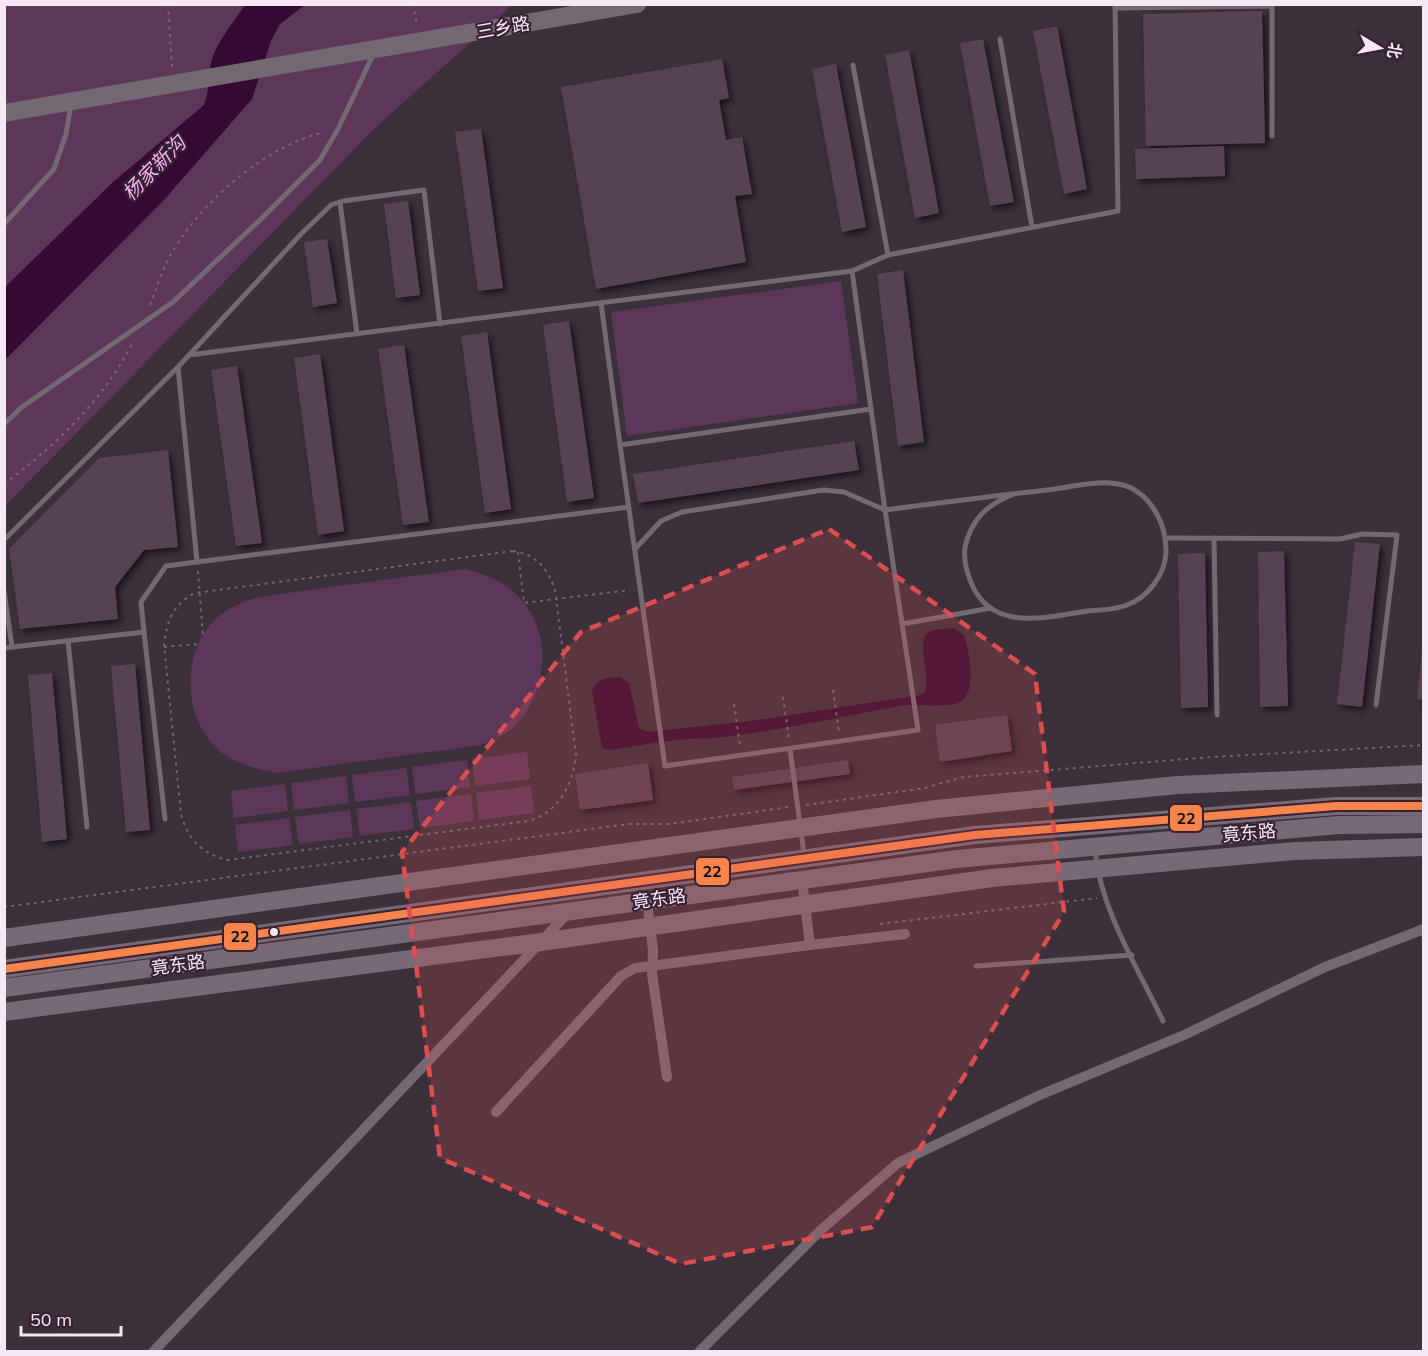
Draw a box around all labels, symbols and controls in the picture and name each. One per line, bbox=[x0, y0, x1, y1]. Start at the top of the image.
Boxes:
street label: 三乡路 bbox=[474, 11, 531, 44]
north arrow bbox=[1350, 18, 1410, 78]
text: 北 bbox=[1384, 41, 1406, 60]
water label: 杨家新沟 bbox=[117, 129, 192, 205]
line badge: 22 bbox=[1169, 804, 1203, 832]
text: 22 bbox=[1176, 808, 1196, 828]
street label: 竟东路 bbox=[1221, 819, 1277, 846]
line badge: 22 bbox=[695, 857, 730, 886]
text: 22 bbox=[702, 861, 722, 881]
street label: 竟东路 bbox=[631, 883, 687, 914]
line badge: 22 bbox=[223, 922, 257, 951]
text: 22 bbox=[230, 926, 250, 946]
unlabelled marker bbox=[268, 926, 280, 938]
street label: 竟东路 bbox=[150, 949, 206, 980]
scale bar bbox=[21, 1299, 122, 1337]
text: 50 m bbox=[30, 1308, 72, 1331]

